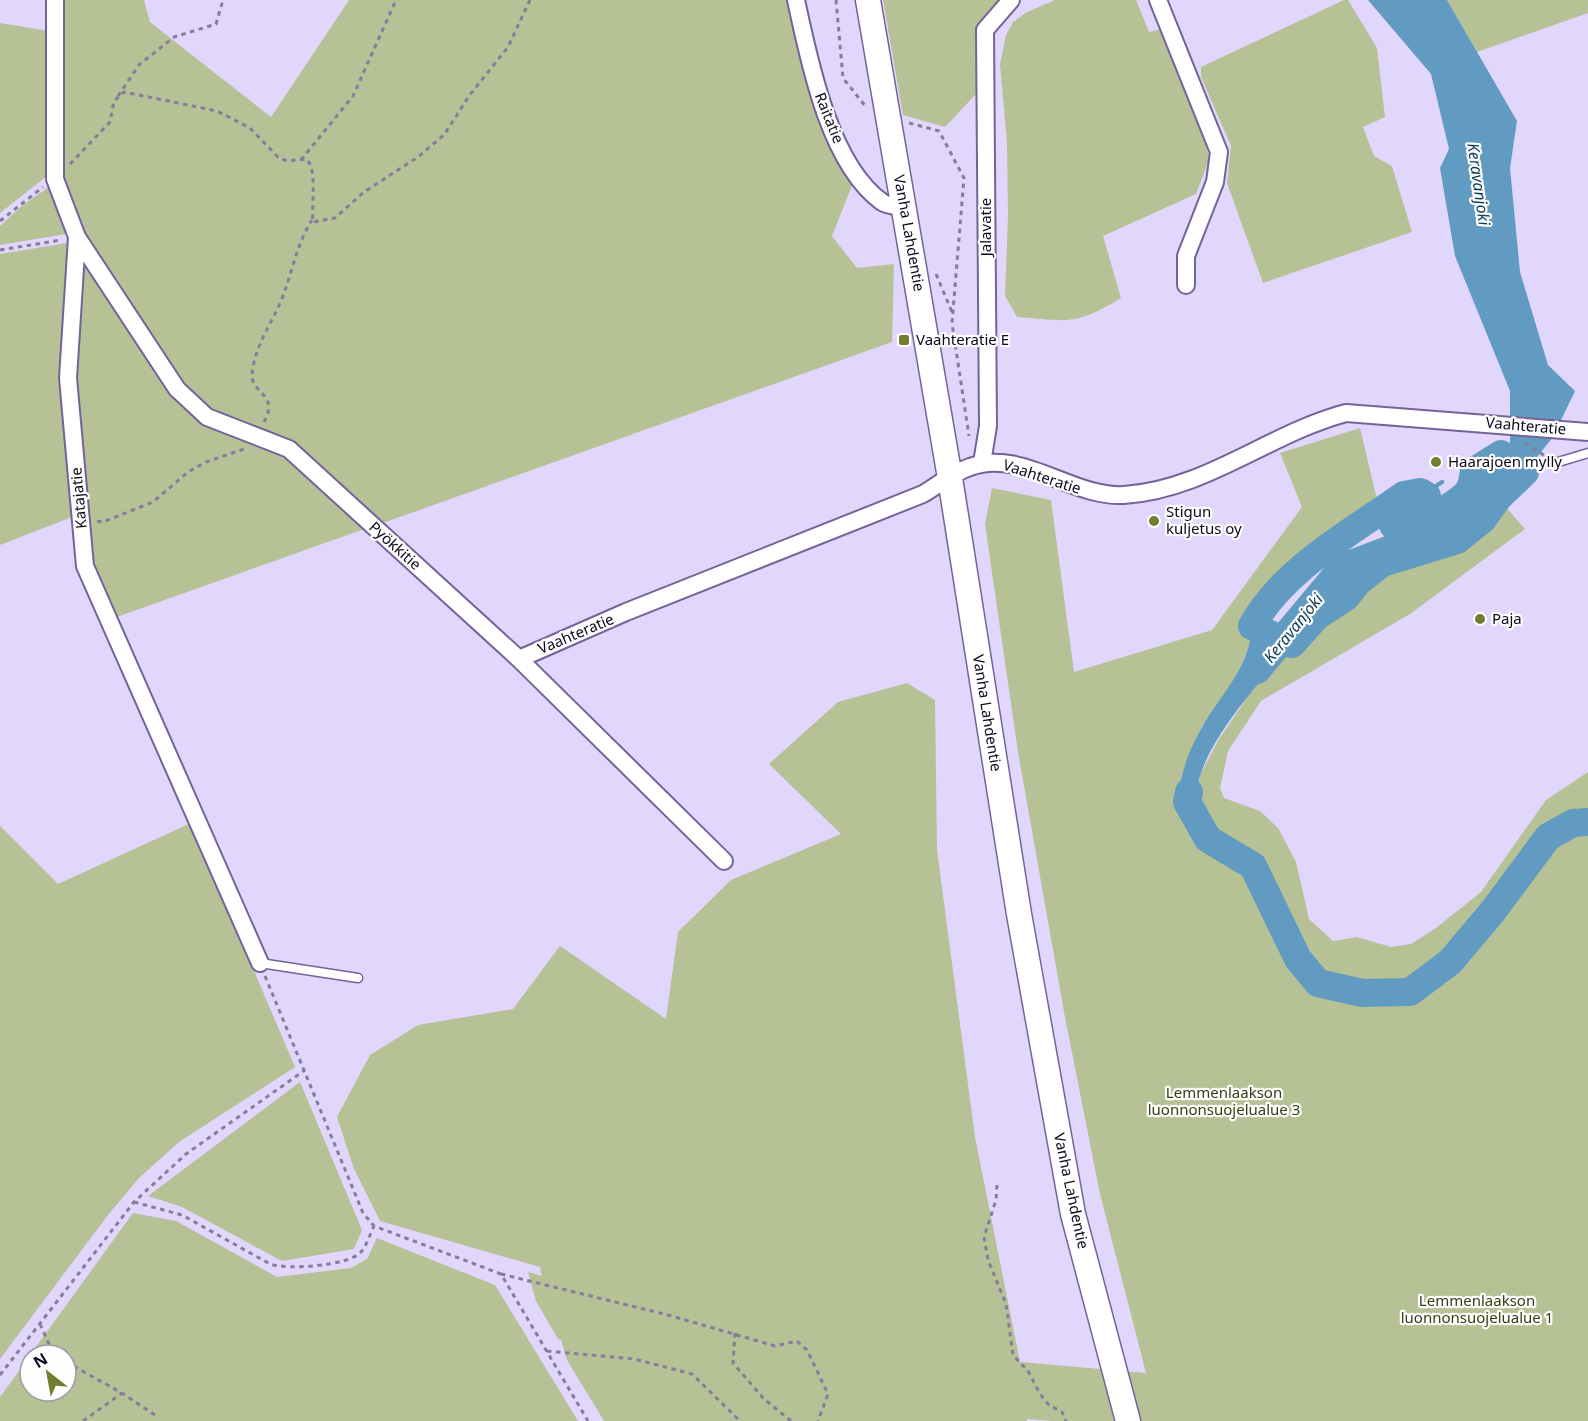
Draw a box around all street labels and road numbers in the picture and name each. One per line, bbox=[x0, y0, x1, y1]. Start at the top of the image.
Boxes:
street label: Raitatie bbox=[811, 89, 849, 146]
street label: Vanha Lahdentie bbox=[890, 173, 930, 293]
street label: Jalavatie bbox=[975, 198, 995, 258]
street label: Vaahteratie bbox=[1485, 412, 1567, 438]
street label: Vaahteratie bbox=[1001, 454, 1084, 498]
street label: Katajatie bbox=[65, 467, 91, 530]
street label: Pyökkitie bbox=[365, 517, 426, 574]
street label: Vaahteratie bbox=[535, 608, 617, 658]
street label: Vanha Lahdentie bbox=[969, 653, 1007, 773]
street label: Vanha Lahdentie bbox=[1050, 1131, 1094, 1251]

